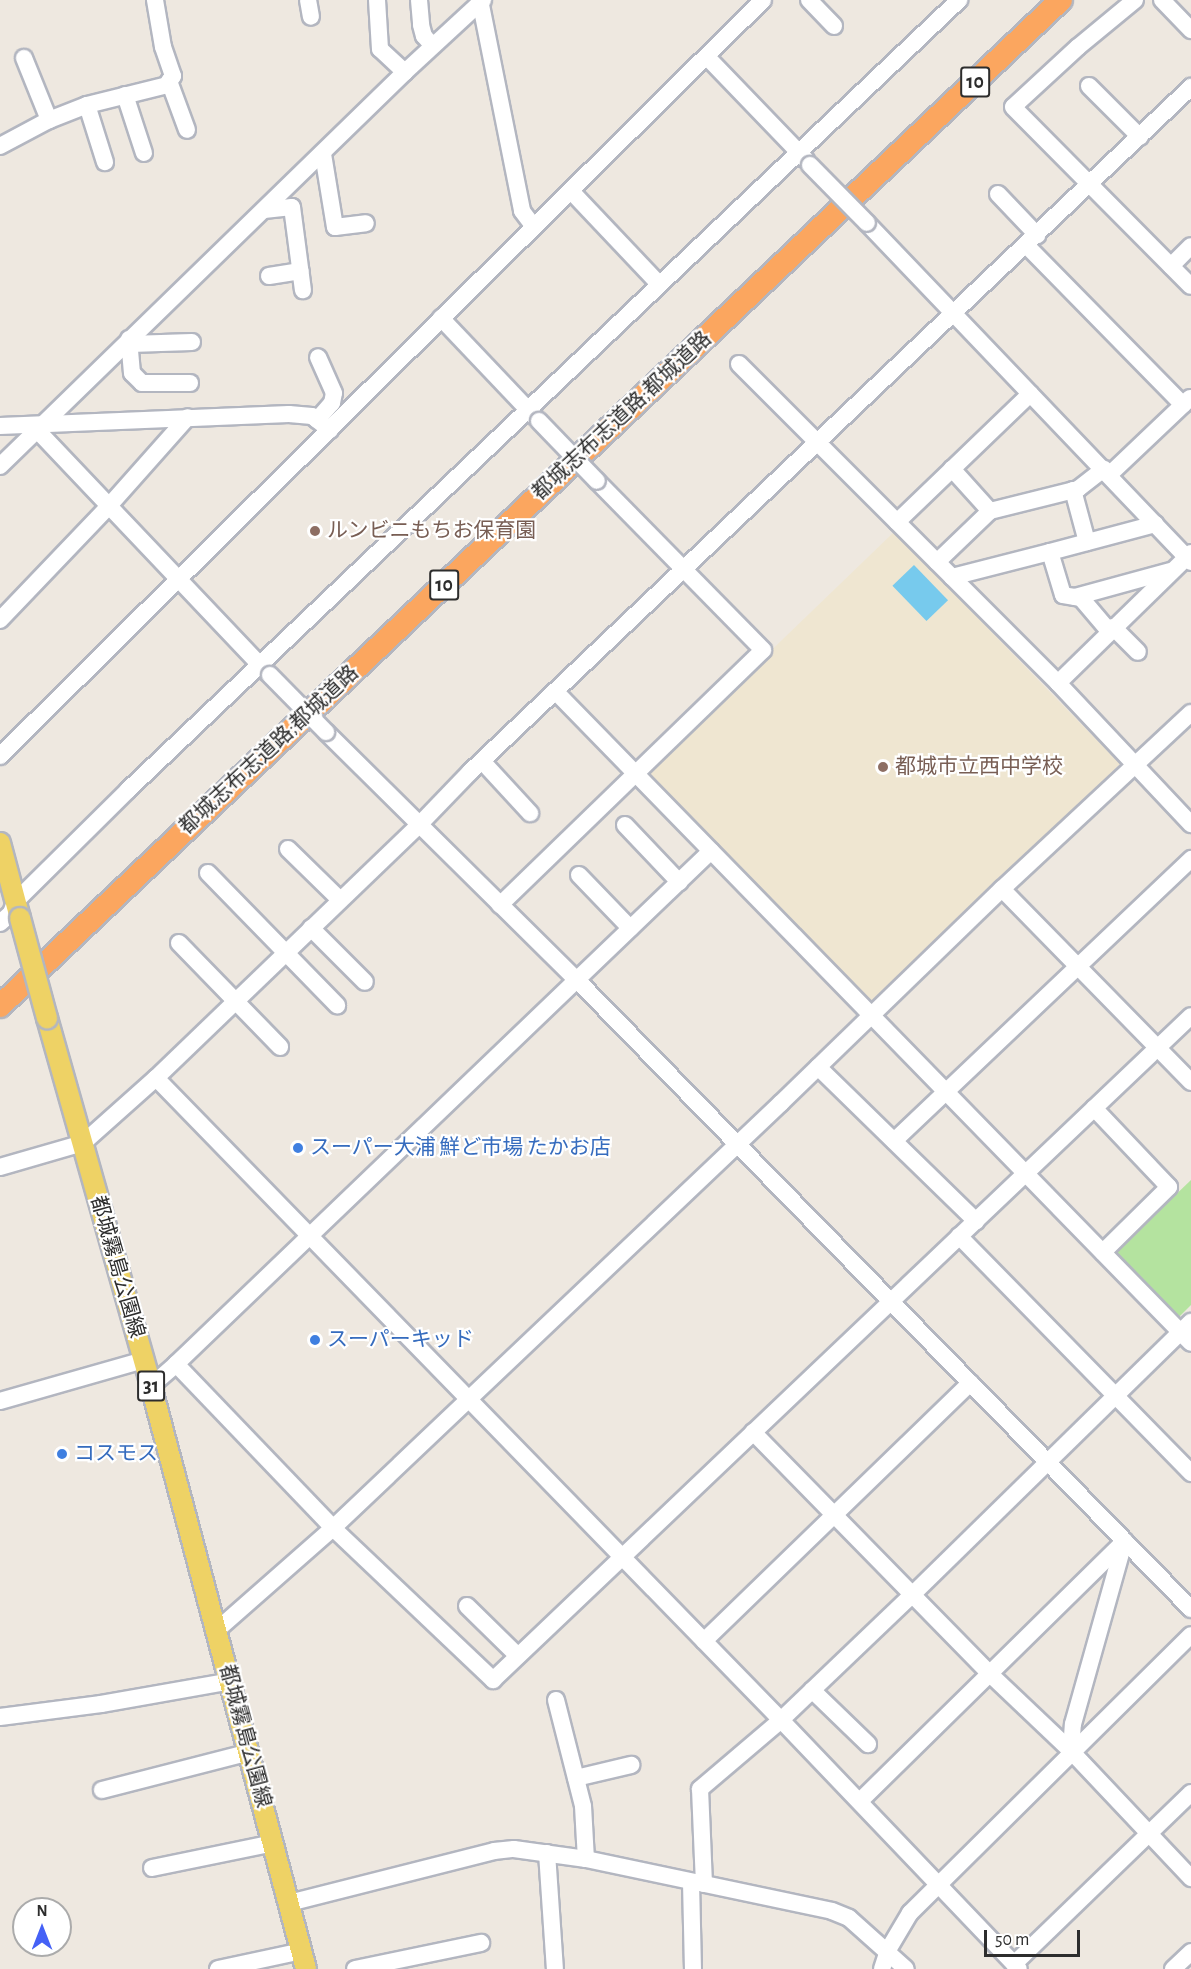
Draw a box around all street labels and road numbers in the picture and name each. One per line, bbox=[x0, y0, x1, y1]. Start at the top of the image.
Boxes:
road number: 10 bbox=[960, 65, 990, 99]
street label: 都城志布志道路;都城道路 bbox=[527, 326, 717, 506]
road number: 10 bbox=[429, 568, 459, 602]
street label: 都城志布志道路;都城道路 bbox=[174, 660, 364, 840]
street label: 都城霧島公園線 bbox=[85, 1193, 149, 1341]
road number: 31 bbox=[136, 1369, 166, 1403]
street label: 都城霧島公園線 bbox=[214, 1662, 276, 1810]

